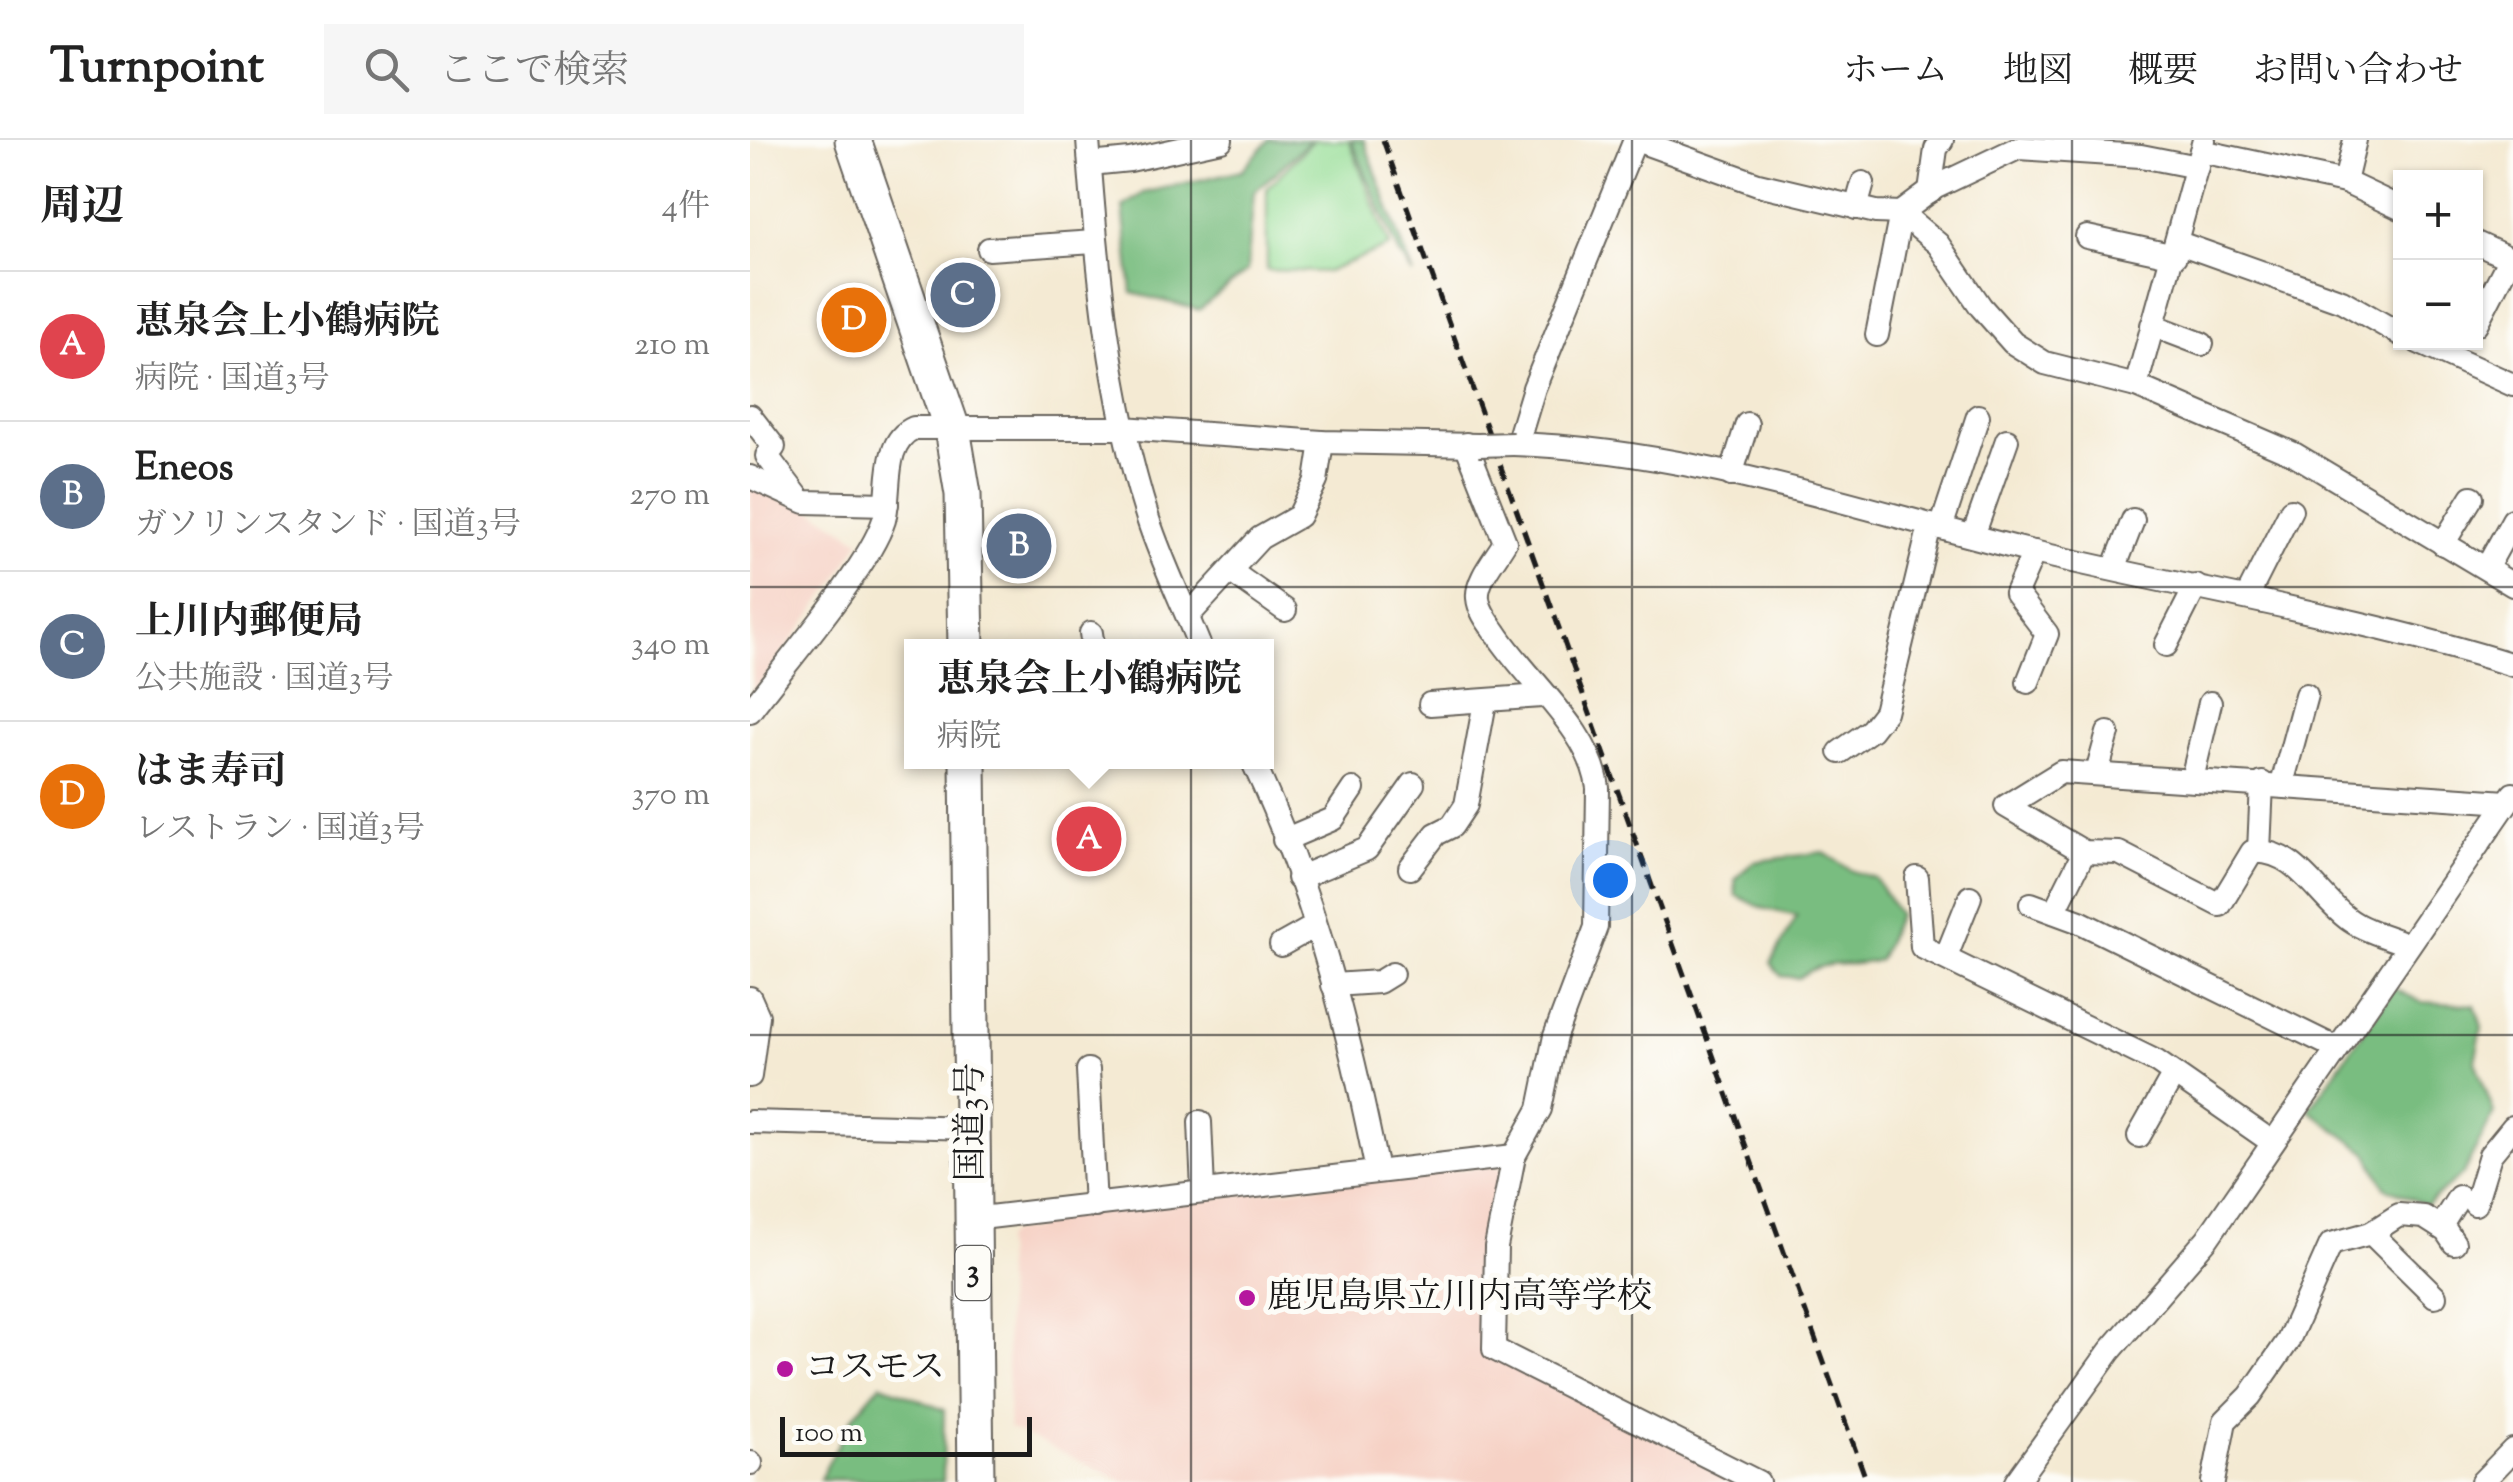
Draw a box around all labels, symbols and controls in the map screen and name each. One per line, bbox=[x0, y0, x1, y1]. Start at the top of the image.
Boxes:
search box bbox=[324, 24, 1024, 114]
text: Turnpoint bbox=[50, 35, 264, 104]
icon: search bbox=[359, 42, 414, 97]
text: ここで検索 bbox=[439, 46, 629, 100]
text: ホーム bbox=[1843, 47, 1948, 98]
text: 地図 bbox=[2003, 47, 2073, 98]
text: 概要 bbox=[2128, 47, 2198, 98]
text: お問い合わせ bbox=[2253, 47, 2463, 98]
map controls bbox=[2393, 170, 2483, 350]
button: + bbox=[2393, 170, 2483, 260]
text: 周辺 bbox=[40, 179, 124, 239]
text: 4件 bbox=[662, 185, 710, 231]
pin: C bbox=[930, 258, 996, 332]
button: − bbox=[2393, 260, 2483, 350]
pin: D bbox=[822, 282, 886, 358]
text: 恵泉会上小鶴病院 bbox=[135, 297, 439, 351]
text: A bbox=[60, 323, 85, 369]
text: 210 m bbox=[634, 323, 710, 369]
text: 病院 · 国道3号 bbox=[135, 357, 330, 403]
text: Eneos bbox=[135, 443, 233, 497]
text: B bbox=[62, 473, 83, 519]
text: 270 m bbox=[629, 473, 710, 519]
text: ガソリンスタンド · 国道3号 bbox=[135, 503, 521, 549]
pin: B bbox=[986, 508, 1052, 584]
text: 上川内郵便局 bbox=[135, 597, 363, 651]
text: C bbox=[60, 623, 85, 669]
text: 340 m bbox=[631, 623, 710, 669]
popup bbox=[904, 639, 1274, 769]
text: 恵泉会上小鶴病院 bbox=[937, 655, 1241, 709]
text: 公共施設 · 国道3号 bbox=[135, 657, 394, 703]
text: 病院 bbox=[937, 715, 1001, 761]
text: はま寿司 bbox=[135, 747, 287, 801]
text: D bbox=[60, 773, 85, 819]
text: 370 m bbox=[631, 773, 710, 819]
pin: A bbox=[1056, 802, 1122, 876]
text: レストラン · 国道3号 bbox=[135, 807, 425, 853]
your location bbox=[1585, 855, 1636, 906]
street label: 国道3号 bbox=[947, 1062, 998, 1182]
road number: 3 bbox=[956, 1246, 990, 1300]
place label: 鹿児島県立川内高等学校 bbox=[1267, 1273, 1652, 1324]
marker: 鹿児島県立川内高等学校 bbox=[1236, 1287, 1258, 1309]
place label: コスモス bbox=[805, 1344, 945, 1395]
marker: コスモス bbox=[774, 1358, 796, 1380]
scale bar bbox=[780, 1412, 1032, 1456]
text: 100 m bbox=[795, 1414, 863, 1454]

